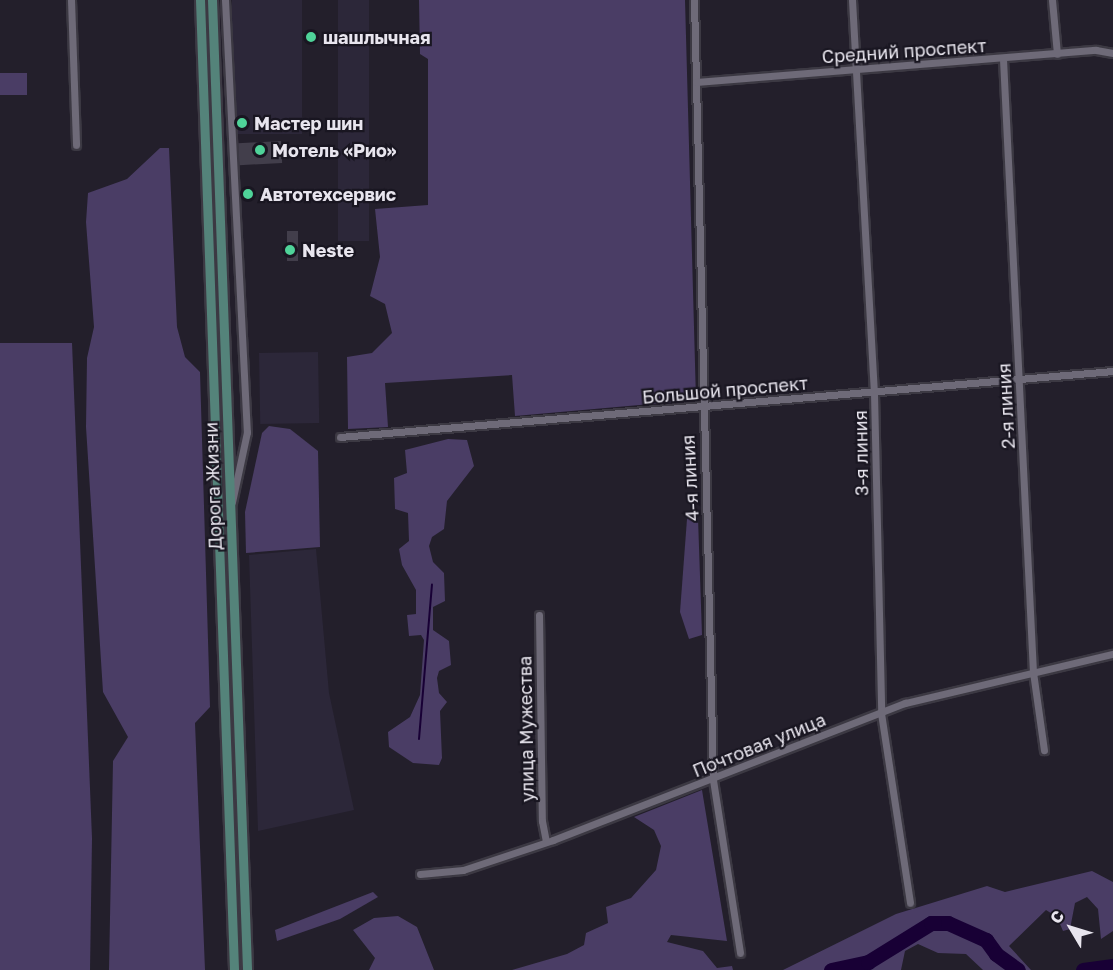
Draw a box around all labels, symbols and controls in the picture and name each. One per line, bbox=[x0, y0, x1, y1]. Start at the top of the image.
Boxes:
place label: шашлычная bbox=[323, 26, 430, 48]
marker: шашлычная bbox=[304, 30, 318, 44]
street label: Средний проспект bbox=[821, 34, 987, 68]
place label: Мастер шин bbox=[254, 112, 363, 134]
marker: Мастер шин bbox=[235, 116, 249, 130]
place label: Мотель «Рио» bbox=[272, 139, 396, 161]
marker: Мотель «Рио» bbox=[253, 143, 267, 157]
place label: Автотехсервис bbox=[260, 183, 396, 205]
marker: Автотехсервис bbox=[241, 187, 255, 201]
place label: Neste bbox=[302, 239, 354, 261]
marker: Neste bbox=[283, 243, 297, 257]
street label: 2-я линия bbox=[993, 363, 1019, 449]
street label: Большой проспект bbox=[641, 372, 809, 408]
street label: 3-я линия bbox=[849, 410, 873, 496]
street label: Дорога Жизни bbox=[200, 422, 226, 550]
street label: 4-я линия bbox=[677, 434, 703, 522]
street label: улица Мужества bbox=[514, 656, 538, 802]
street label: Почтовая улица bbox=[689, 708, 829, 782]
north arrow bbox=[1041, 898, 1101, 958]
text: С bbox=[1045, 906, 1068, 928]

